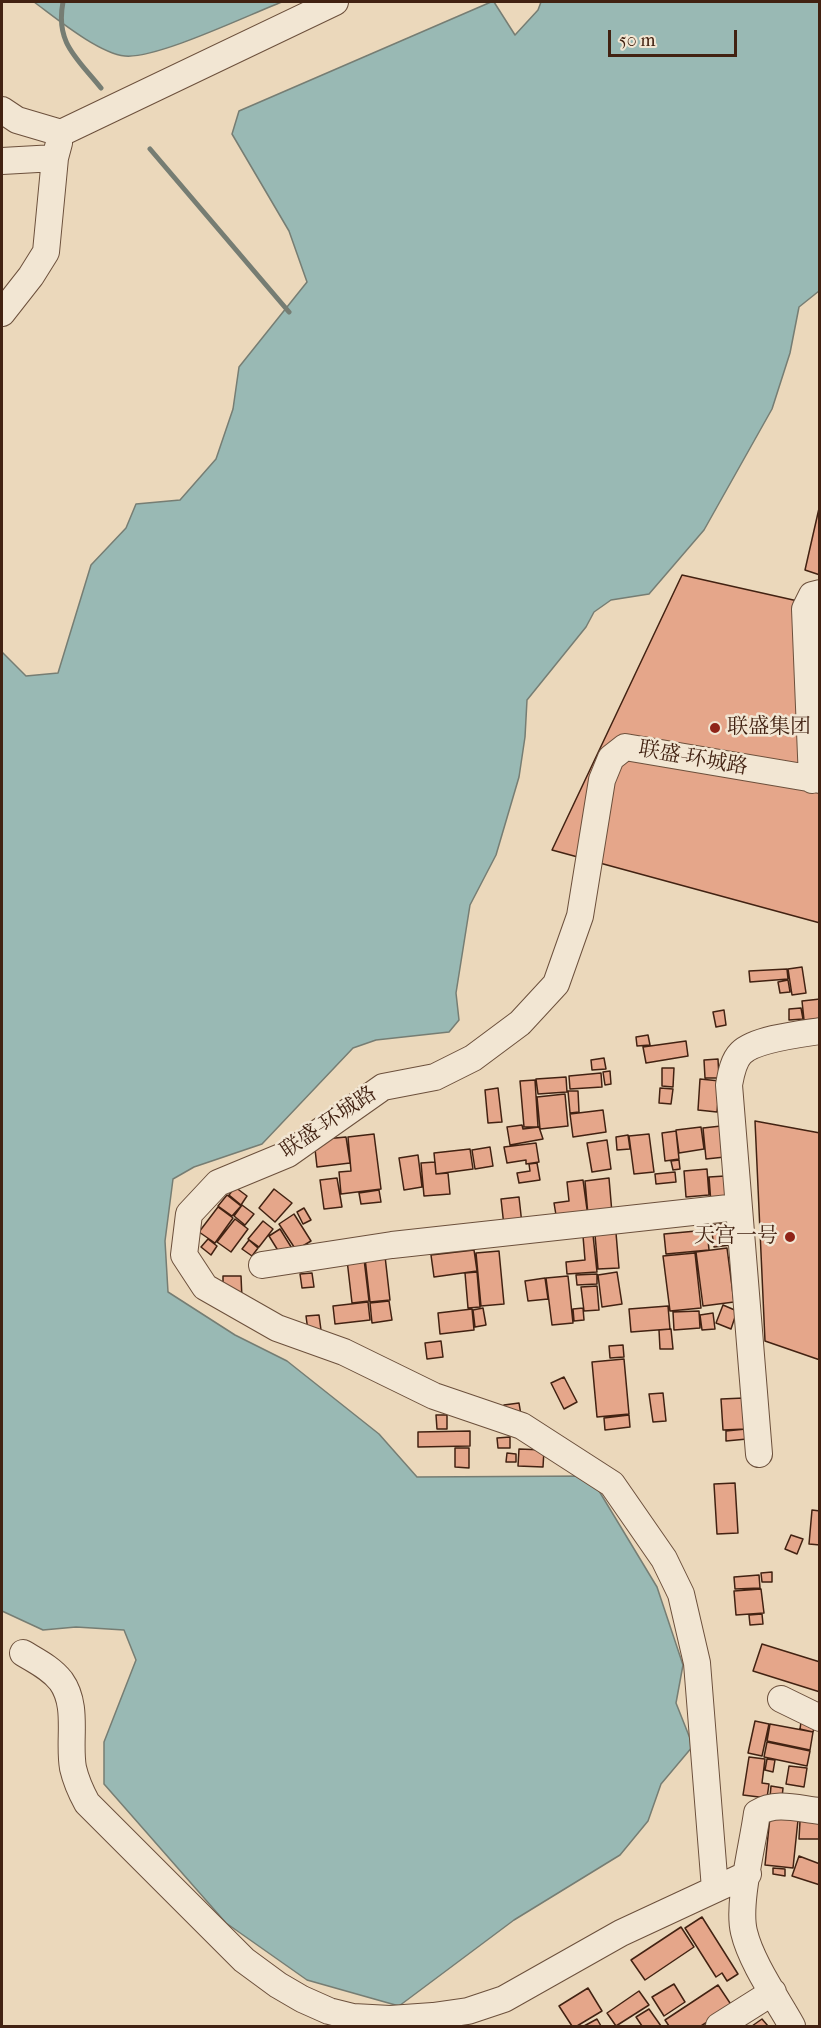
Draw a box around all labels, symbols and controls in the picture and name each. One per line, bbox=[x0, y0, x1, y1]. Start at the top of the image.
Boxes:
scale bar bbox=[611, 18, 740, 56]
text: 50 m bbox=[619, 30, 655, 51]
place label: 联盛集团 bbox=[727, 715, 811, 741]
marker: 联盛集团 bbox=[708, 721, 722, 735]
street label: 联盛-环城路 bbox=[636, 737, 750, 781]
street label: 联盛-环城路 bbox=[276, 1082, 382, 1164]
place label: 天宫一号 bbox=[694, 1224, 778, 1250]
marker: 天宫一号 bbox=[783, 1230, 797, 1244]

